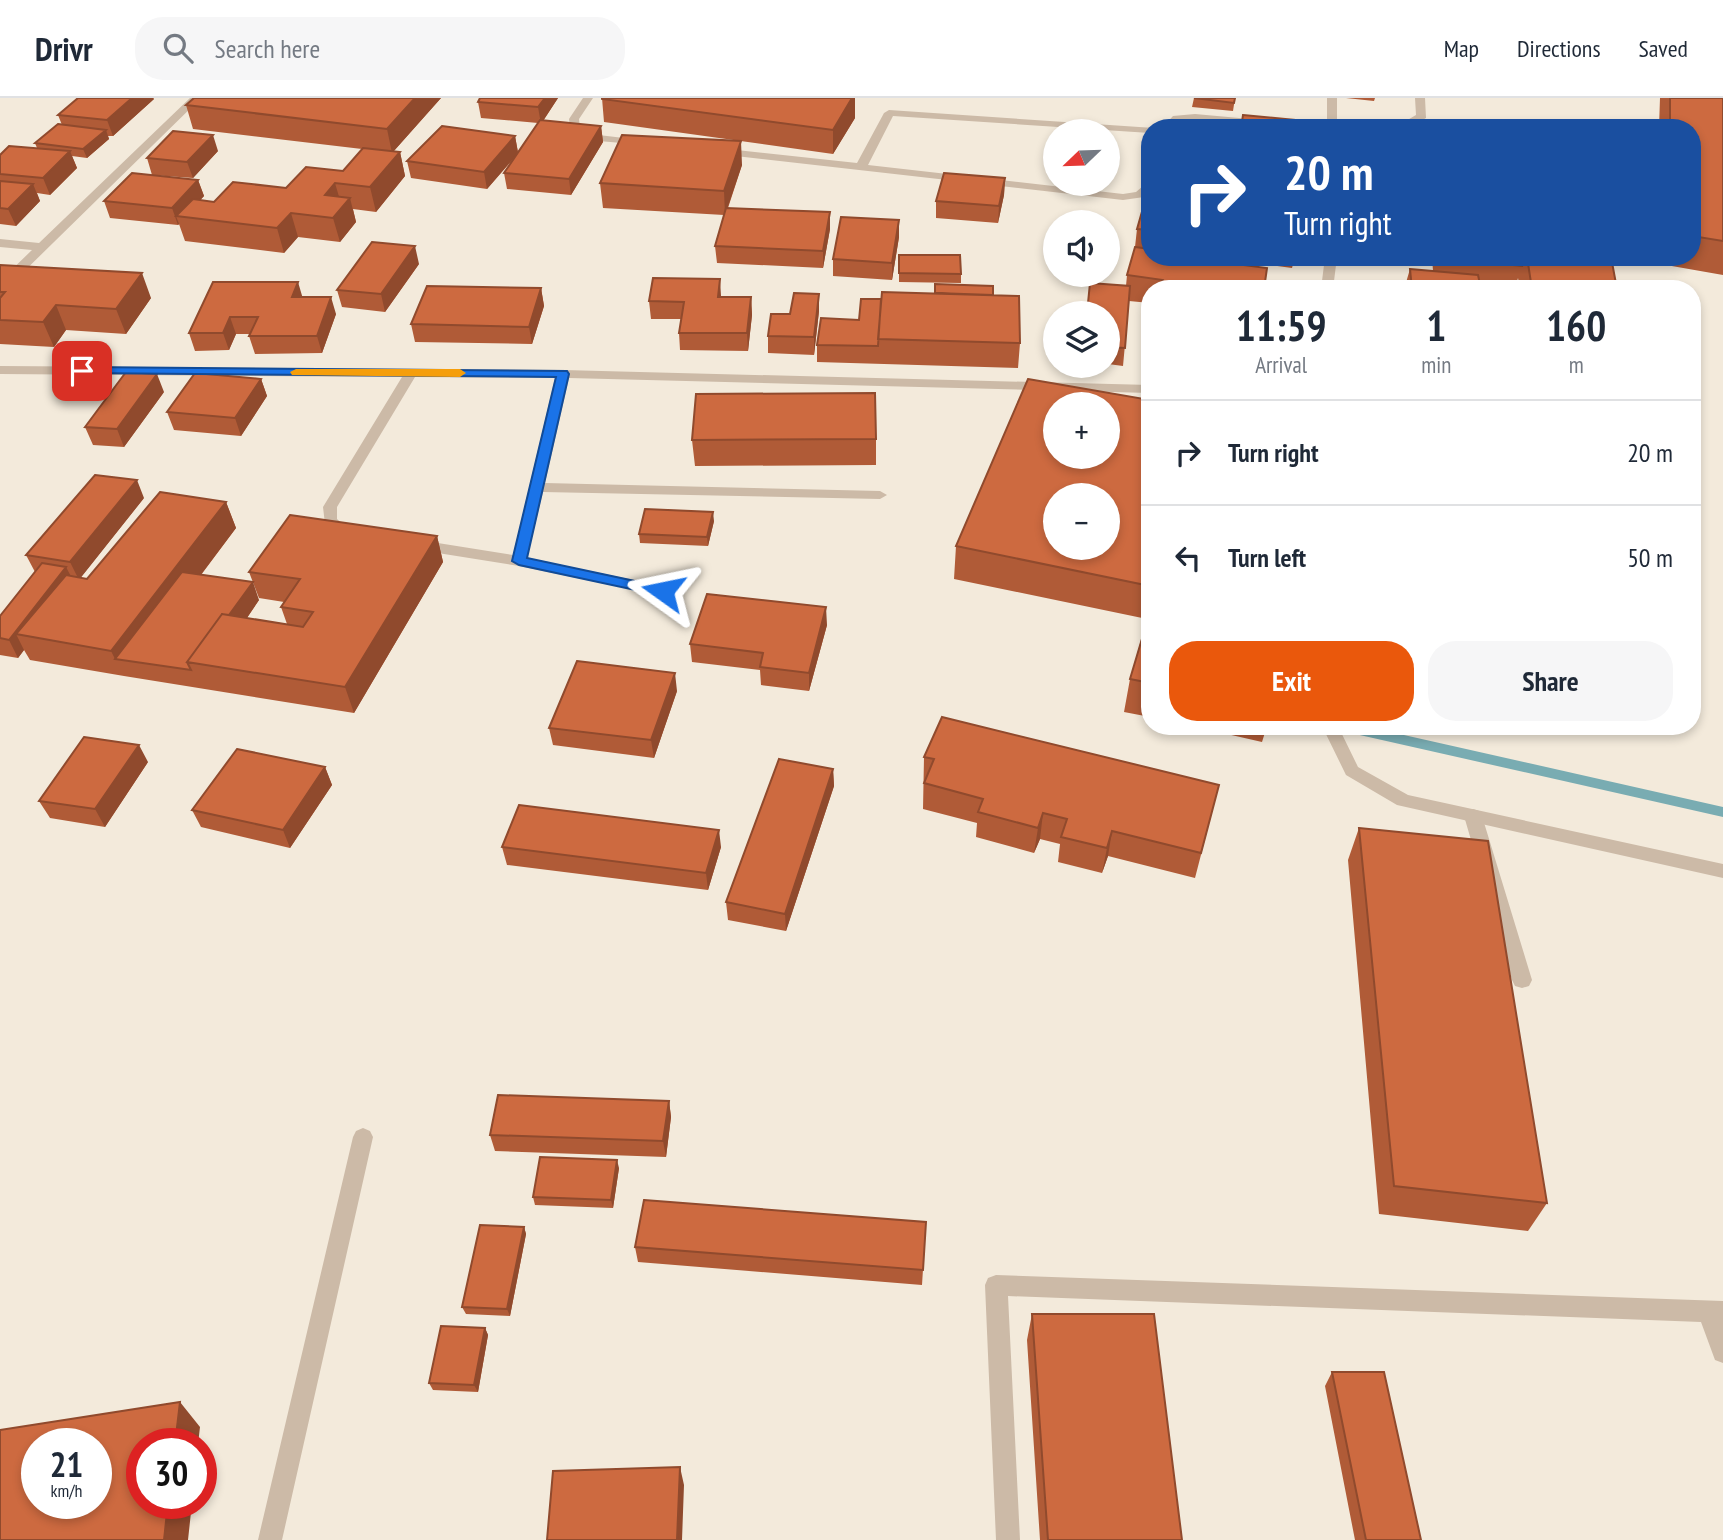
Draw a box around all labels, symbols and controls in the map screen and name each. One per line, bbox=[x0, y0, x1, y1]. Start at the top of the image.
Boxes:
search box bbox=[135, 17, 625, 80]
text: Drivr bbox=[35, 27, 93, 70]
icon: search bbox=[159, 29, 197, 67]
text: Search here bbox=[215, 32, 320, 65]
text: Map bbox=[1444, 33, 1479, 64]
text: Directions bbox=[1517, 33, 1601, 64]
text: Saved bbox=[1639, 33, 1688, 64]
north arrow bbox=[1043, 119, 1120, 196]
map controls bbox=[1043, 119, 1120, 560]
text: 20 m bbox=[1284, 140, 1373, 204]
icon: right bbox=[1169, 147, 1260, 238]
text: Turn right bbox=[1284, 202, 1392, 244]
button: sound bbox=[1043, 210, 1120, 287]
text: 11:59 bbox=[1236, 298, 1327, 353]
text: 1 bbox=[1426, 298, 1446, 353]
text: 160 bbox=[1546, 298, 1606, 353]
button: layers bbox=[1043, 301, 1120, 378]
pin bbox=[52, 341, 112, 401]
text: Arrival bbox=[1255, 350, 1307, 379]
text: min bbox=[1421, 350, 1451, 379]
text: m bbox=[1569, 350, 1584, 379]
icon: arrive bbox=[63, 352, 101, 390]
button: + bbox=[1043, 392, 1120, 469]
icon: right bbox=[1169, 434, 1207, 472]
text: Turn right bbox=[1228, 436, 1319, 469]
text: 20 m bbox=[1627, 436, 1673, 469]
button: − bbox=[1043, 483, 1120, 560]
icon: left bbox=[1169, 539, 1207, 577]
text: Turn left bbox=[1228, 541, 1306, 574]
text: 50 m bbox=[1627, 541, 1673, 574]
position arrow bbox=[626, 554, 700, 628]
button: Exit bbox=[1169, 641, 1414, 721]
button: Share bbox=[1428, 641, 1673, 721]
speed limit sign: 30 bbox=[126, 1428, 217, 1519]
text: 21 bbox=[50, 1441, 83, 1487]
text: km/h bbox=[51, 1479, 82, 1502]

